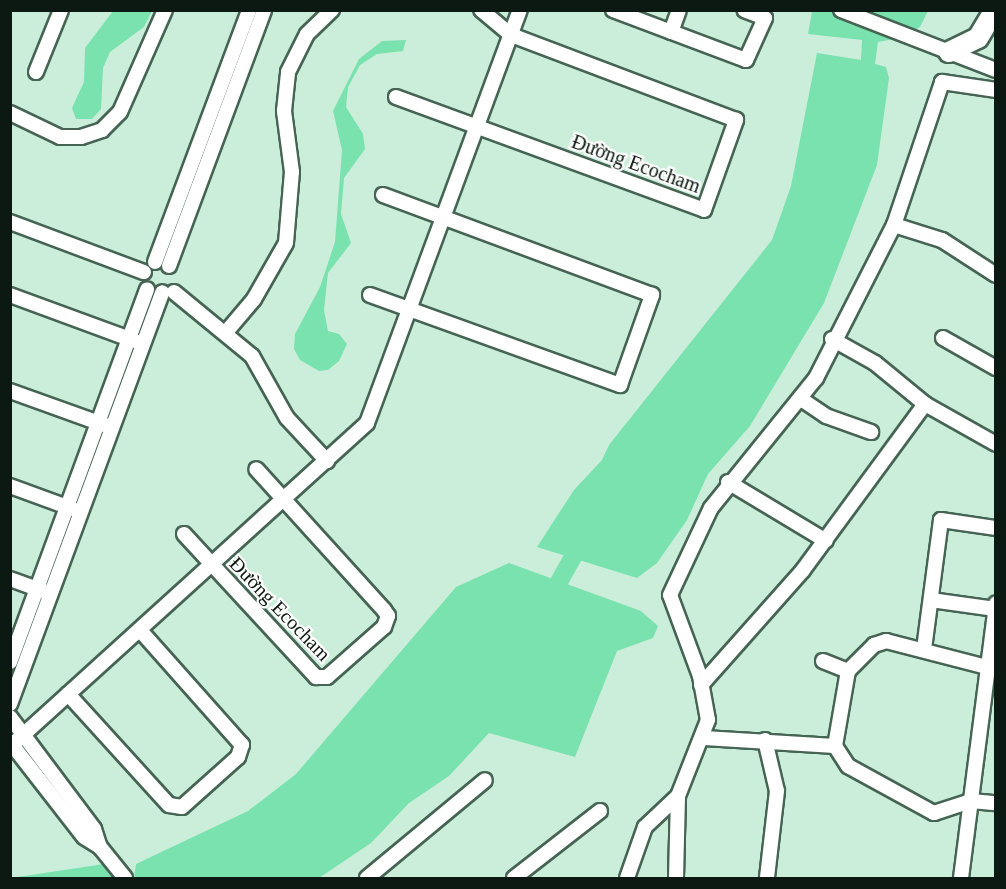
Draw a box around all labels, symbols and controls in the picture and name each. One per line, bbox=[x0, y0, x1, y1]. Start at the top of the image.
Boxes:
street label: Đường Ecocham bbox=[568, 130, 704, 198]
street label: Đường Ecocham bbox=[224, 552, 336, 666]

